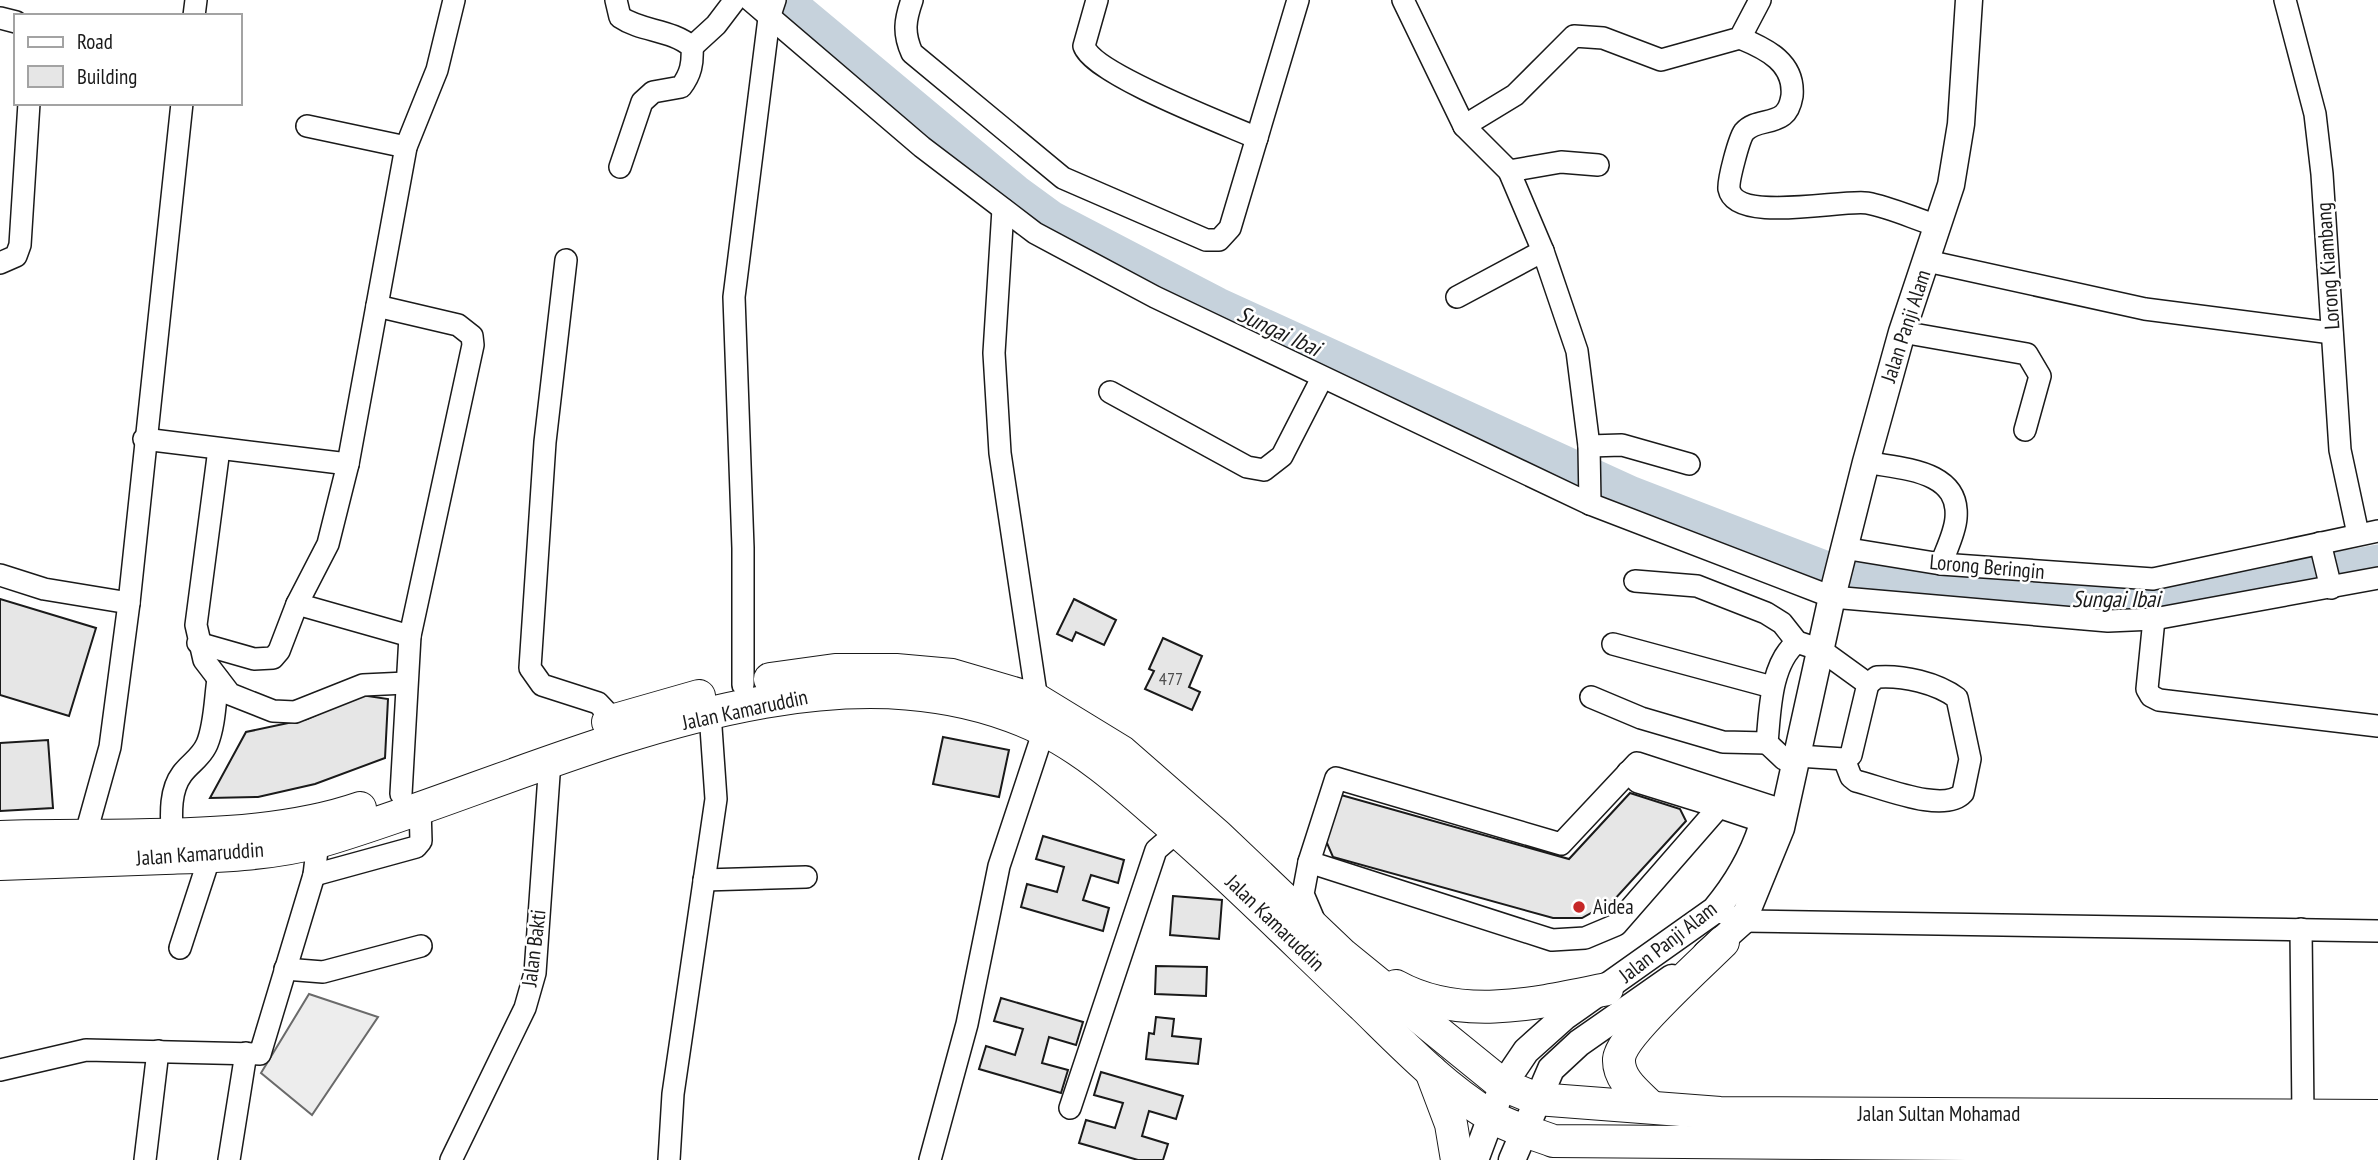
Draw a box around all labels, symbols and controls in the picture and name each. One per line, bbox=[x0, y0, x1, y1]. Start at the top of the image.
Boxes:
legend bbox=[14, 14, 242, 105]
text: Road bbox=[77, 28, 113, 55]
text: Building bbox=[77, 63, 137, 90]
street label: Lorong Kiambang bbox=[2310, 202, 2345, 330]
street label: Jalan Panji Alam bbox=[1874, 266, 1936, 387]
water label: Sungai Ibai bbox=[1233, 299, 1328, 364]
street label: Lorong Beringin bbox=[1928, 548, 2046, 585]
water label: Sungai Ibai bbox=[2072, 584, 2163, 613]
house number: 477 bbox=[1159, 667, 1183, 690]
street label: Jalan Kamaruddin bbox=[679, 683, 810, 736]
street label: Jalan Kamaruddin bbox=[134, 836, 265, 871]
street label: Jalan Kamaruddin bbox=[1219, 868, 1331, 977]
place label: Aidea bbox=[1593, 893, 1634, 920]
street label: Jalan Panji Alam bbox=[1613, 895, 1722, 989]
marker: Aidea bbox=[1571, 899, 1587, 915]
street label: Jalan Bakti bbox=[515, 908, 552, 989]
street label: Jalan Sultan Mohamad bbox=[1857, 1100, 2020, 1127]

